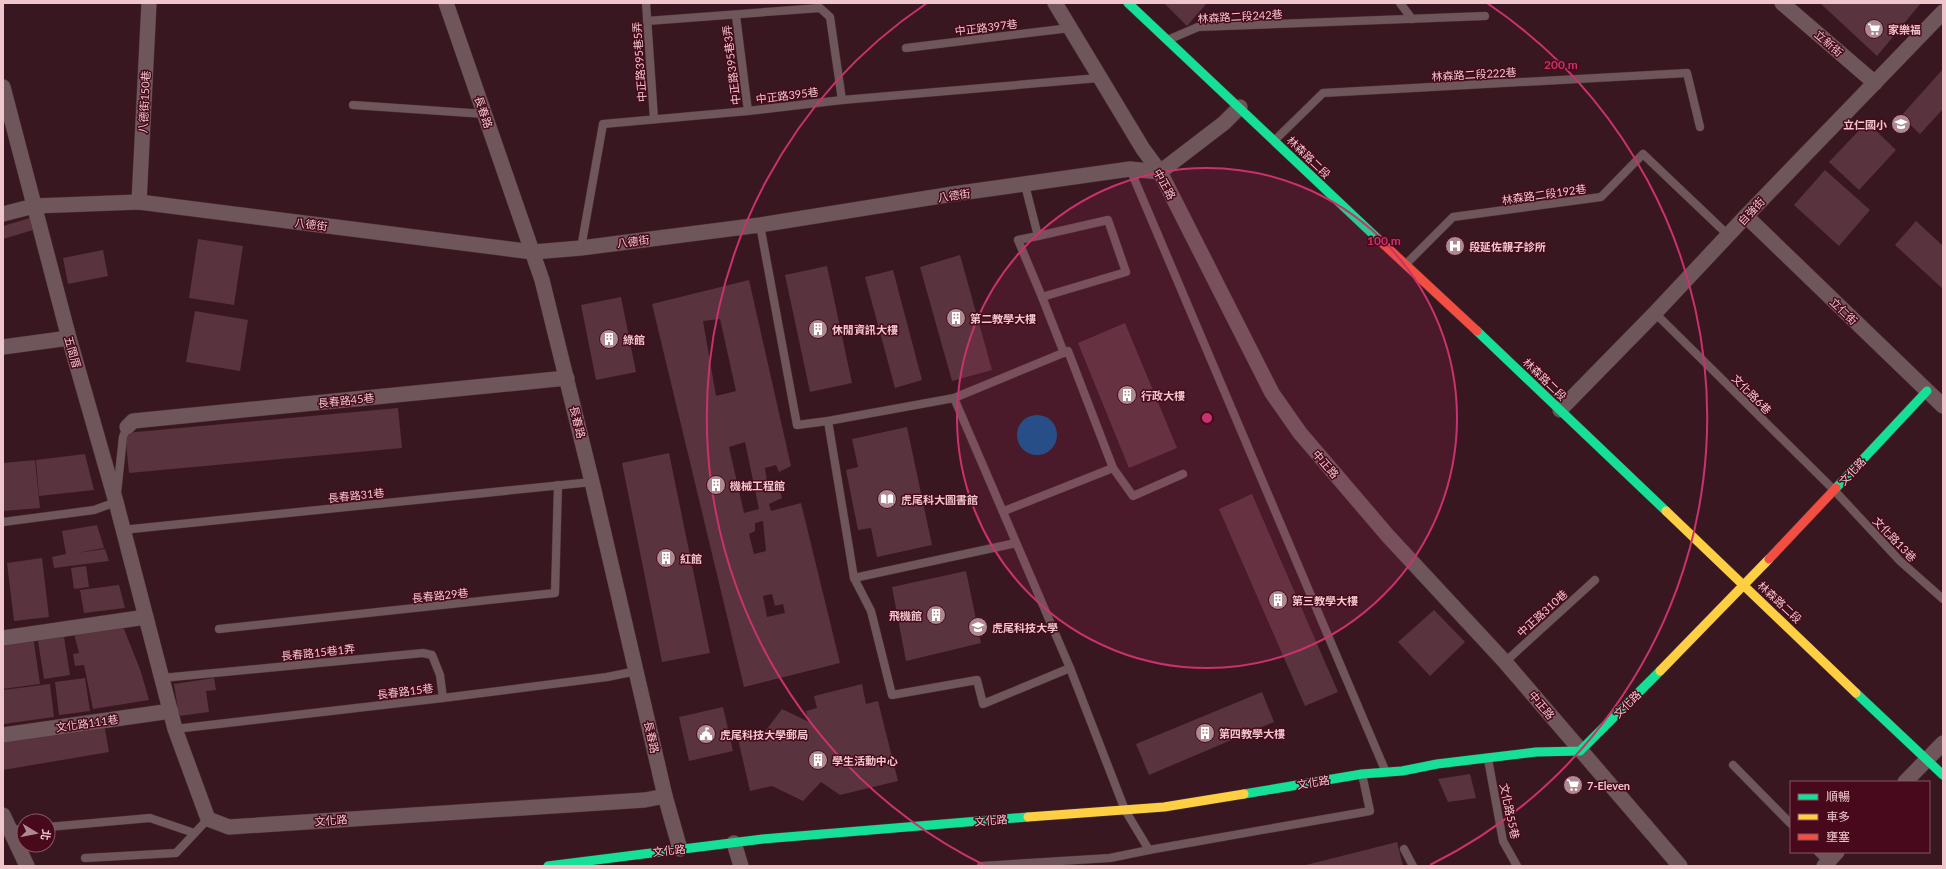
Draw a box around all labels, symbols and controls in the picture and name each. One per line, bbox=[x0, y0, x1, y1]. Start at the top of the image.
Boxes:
street label: 林森路二段242巷 bbox=[1197, 7, 1283, 25]
street label: 中正路397巷 bbox=[954, 17, 1018, 37]
supermarket icon: 家樂福 bbox=[1863, 18, 1885, 40]
street label: 中正路395巷5弄 bbox=[630, 21, 648, 103]
place label: 家樂福 bbox=[1888, 23, 1921, 36]
street label: 中正路395巷3弄 bbox=[720, 24, 742, 106]
street label: 立新街 bbox=[1812, 27, 1846, 59]
text: 200 m bbox=[1544, 57, 1578, 72]
street label: 林森路二段222巷 bbox=[1431, 65, 1517, 83]
street label: 八德街150巷 bbox=[136, 70, 152, 134]
street label: 中正路395巷 bbox=[755, 85, 819, 105]
street label: 長春路 bbox=[472, 94, 496, 130]
school or university icon: 立仁國小 bbox=[1890, 113, 1912, 135]
place label: 立仁國小 bbox=[1843, 118, 1887, 131]
street label: 林森路二段 bbox=[1285, 133, 1333, 181]
street label: 中正路 bbox=[1151, 166, 1179, 202]
street label: 林森路二段192巷 bbox=[1501, 182, 1587, 206]
street label: 八德街 bbox=[937, 186, 971, 204]
street label: 自強街 bbox=[1735, 194, 1767, 228]
street label: 八德街 bbox=[294, 216, 328, 232]
street label: 八德街 bbox=[616, 233, 650, 249]
text: 100 m bbox=[1367, 233, 1401, 248]
hospital icon: 段延佐親子診所 bbox=[1444, 235, 1466, 257]
place label: 段延佐親子診所 bbox=[1469, 240, 1546, 253]
street label: 立仁街 bbox=[1828, 295, 1860, 327]
building icon: 第二教學大樓 bbox=[945, 307, 967, 329]
place label: 第二教學大樓 bbox=[970, 312, 1036, 325]
building icon: 休閒資訊大樓 bbox=[807, 318, 829, 340]
place label: 休閒資訊大樓 bbox=[832, 323, 898, 336]
building icon: 綠館 bbox=[598, 328, 620, 350]
place label: 綠館 bbox=[623, 333, 645, 346]
street label: 五間厝 bbox=[62, 334, 84, 370]
street label: 林森路二段 bbox=[1521, 355, 1569, 403]
street label: 文化路6巷 bbox=[1730, 372, 1774, 416]
building icon: 行政大樓 bbox=[1116, 384, 1138, 406]
place label: 行政大樓 bbox=[1141, 389, 1185, 402]
street label: 長春路45巷 bbox=[317, 391, 375, 409]
street label: 長春路 bbox=[568, 404, 588, 440]
centre of rings bbox=[1200, 411, 1214, 425]
street label: 中正路 bbox=[1310, 447, 1342, 481]
street label: 文化路 bbox=[1836, 454, 1868, 488]
building icon: 機械工程館 bbox=[705, 474, 727, 496]
place label: 機械工程館 bbox=[729, 479, 785, 492]
street label: 長春路31巷 bbox=[327, 486, 385, 504]
library icon: 虎尾科大圖書館 bbox=[876, 488, 898, 510]
place label: 虎尾科大圖書館 bbox=[901, 493, 978, 506]
street label: 文化路13巷 bbox=[1871, 514, 1919, 564]
building icon: 紅館 bbox=[655, 547, 677, 569]
place label: 紅館 bbox=[680, 552, 702, 565]
street label: 林森路二段 bbox=[1755, 578, 1805, 626]
street label: 長春路29巷 bbox=[411, 586, 469, 604]
street label: 中正路310巷 bbox=[1514, 587, 1570, 639]
building icon: 第三教學大樓 bbox=[1267, 589, 1289, 611]
place label: 第三教學大樓 bbox=[1292, 594, 1358, 607]
building icon: 飛機館 bbox=[925, 604, 947, 626]
place label: 飛機館 bbox=[889, 609, 922, 622]
school or university icon: 虎尾科技大學 bbox=[967, 616, 989, 638]
place label: 虎尾科技大學 bbox=[992, 621, 1058, 634]
street label: 長春路15巷1弄 bbox=[280, 642, 356, 662]
street label: 長春路15巷 bbox=[376, 681, 434, 701]
street label: 中正路 bbox=[1526, 688, 1558, 722]
street label: 文化路 bbox=[1611, 688, 1643, 720]
street label: 文化路111巷 bbox=[55, 712, 119, 734]
street label: 長春路 bbox=[642, 719, 662, 755]
building icon: 第四教學大樓 bbox=[1194, 722, 1216, 744]
public building icon: 虎尾科技大學郵局 bbox=[695, 723, 717, 745]
place label: 第四教學大樓 bbox=[1219, 727, 1285, 740]
place label: 虎尾科技大學郵局 bbox=[720, 728, 808, 741]
building icon: 學生活動中心 bbox=[807, 749, 829, 771]
place label: 學生活動中心 bbox=[832, 754, 898, 767]
street label: 文化路 bbox=[1296, 773, 1330, 791]
supermarket icon: 7-Eleven bbox=[1562, 774, 1584, 796]
place label: 7-Eleven bbox=[1587, 779, 1630, 792]
legend bbox=[1790, 781, 1930, 853]
street label: 文化路55巷 bbox=[1498, 782, 1522, 840]
text: 順暢 bbox=[1826, 789, 1850, 804]
text: 車多 bbox=[1826, 809, 1850, 824]
street label: 文化路 bbox=[314, 812, 348, 828]
street label: 文化路 bbox=[974, 812, 1008, 828]
north arrow bbox=[16, 813, 56, 853]
text: 北 bbox=[39, 828, 54, 841]
text: 壅塞 bbox=[1826, 829, 1850, 844]
street label: 文化路 bbox=[652, 842, 686, 858]

